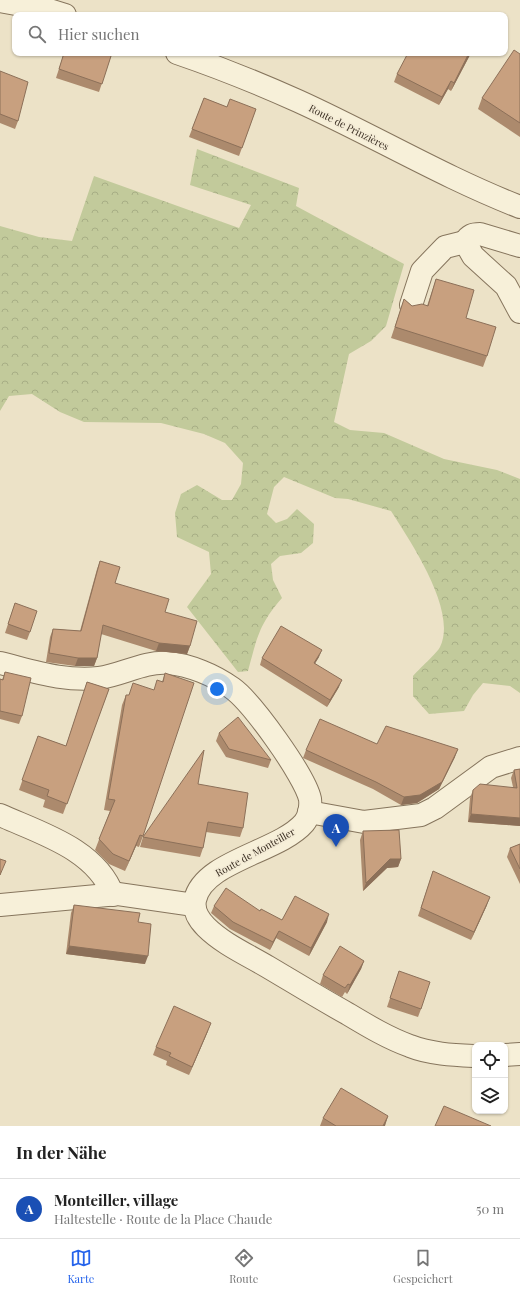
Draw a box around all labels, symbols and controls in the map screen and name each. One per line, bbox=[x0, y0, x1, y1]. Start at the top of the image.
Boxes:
search box bbox=[12, 12, 508, 56]
icon: search bbox=[26, 23, 48, 45]
text: Hier suchen bbox=[58, 24, 140, 44]
street label: Route de Prinzières bbox=[307, 101, 391, 153]
your location bbox=[207, 679, 227, 699]
pin: A bbox=[323, 814, 349, 847]
street label: Route de Monteiller bbox=[213, 824, 298, 880]
map controls bbox=[472, 1042, 508, 1114]
button: locate bbox=[472, 1042, 508, 1078]
button: layers bbox=[472, 1078, 508, 1114]
text: In der Nähe bbox=[16, 1141, 107, 1163]
text: Monteiller, village bbox=[54, 1190, 178, 1210]
text: A bbox=[25, 1200, 33, 1217]
text: 50 m bbox=[476, 1200, 504, 1217]
text: Haltestelle · Route de la Place Chaude bbox=[54, 1210, 272, 1227]
tab: Karte bbox=[67, 1247, 94, 1286]
tab: Route bbox=[229, 1247, 258, 1286]
tab: Gespeichert bbox=[393, 1247, 453, 1286]

